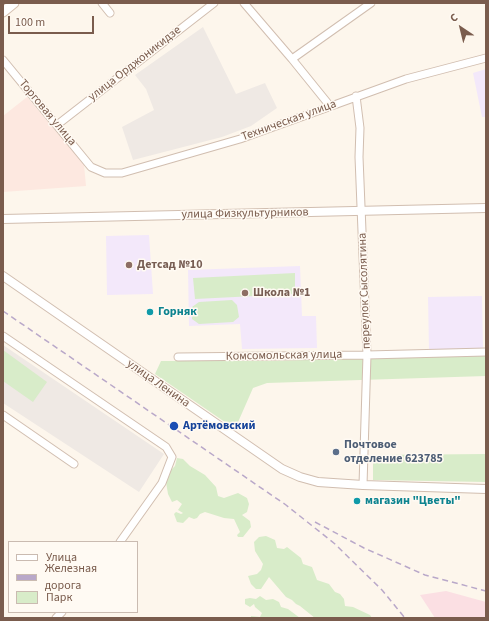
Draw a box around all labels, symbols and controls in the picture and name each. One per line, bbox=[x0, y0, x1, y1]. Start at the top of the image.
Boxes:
scale bar bbox=[10, 8, 96, 34]
north arrow bbox=[441, 8, 481, 48]
text: С bbox=[447, 10, 461, 26]
text: 100 m bbox=[15, 14, 45, 31]
street label: улица Орджоникидзе bbox=[86, 23, 184, 105]
street label: Торговая улица bbox=[15, 77, 79, 149]
street label: Техническая улица bbox=[240, 97, 338, 145]
street label: улица Физкультурников bbox=[181, 206, 309, 222]
street label: переулок Сысолятина bbox=[356, 233, 374, 349]
place label: Детсад №10 bbox=[137, 258, 203, 272]
marker: Детсад №10 bbox=[124, 260, 134, 270]
place label: Школа №1 bbox=[253, 286, 310, 300]
marker: Школа №1 bbox=[240, 288, 250, 298]
place label: Горняк bbox=[158, 305, 197, 319]
marker: Горняк bbox=[145, 307, 155, 317]
street label: Комсомольская улица bbox=[226, 348, 342, 364]
street label: улица Ленина bbox=[124, 357, 192, 411]
place label: Артёмовский bbox=[183, 419, 255, 433]
marker: Артёмовский bbox=[168, 420, 180, 432]
place label: Почтовое отделение 623785 bbox=[344, 438, 443, 466]
marker: Почтовое отделение 623785 bbox=[331, 447, 341, 457]
place label: магазин "Цветы" bbox=[365, 494, 461, 508]
marker: магазин "Цветы" bbox=[352, 496, 362, 506]
legend bbox=[8, 541, 138, 613]
text: Улица bbox=[46, 549, 77, 566]
text: Железная дорога bbox=[45, 560, 97, 594]
text: Парк bbox=[46, 589, 72, 606]

